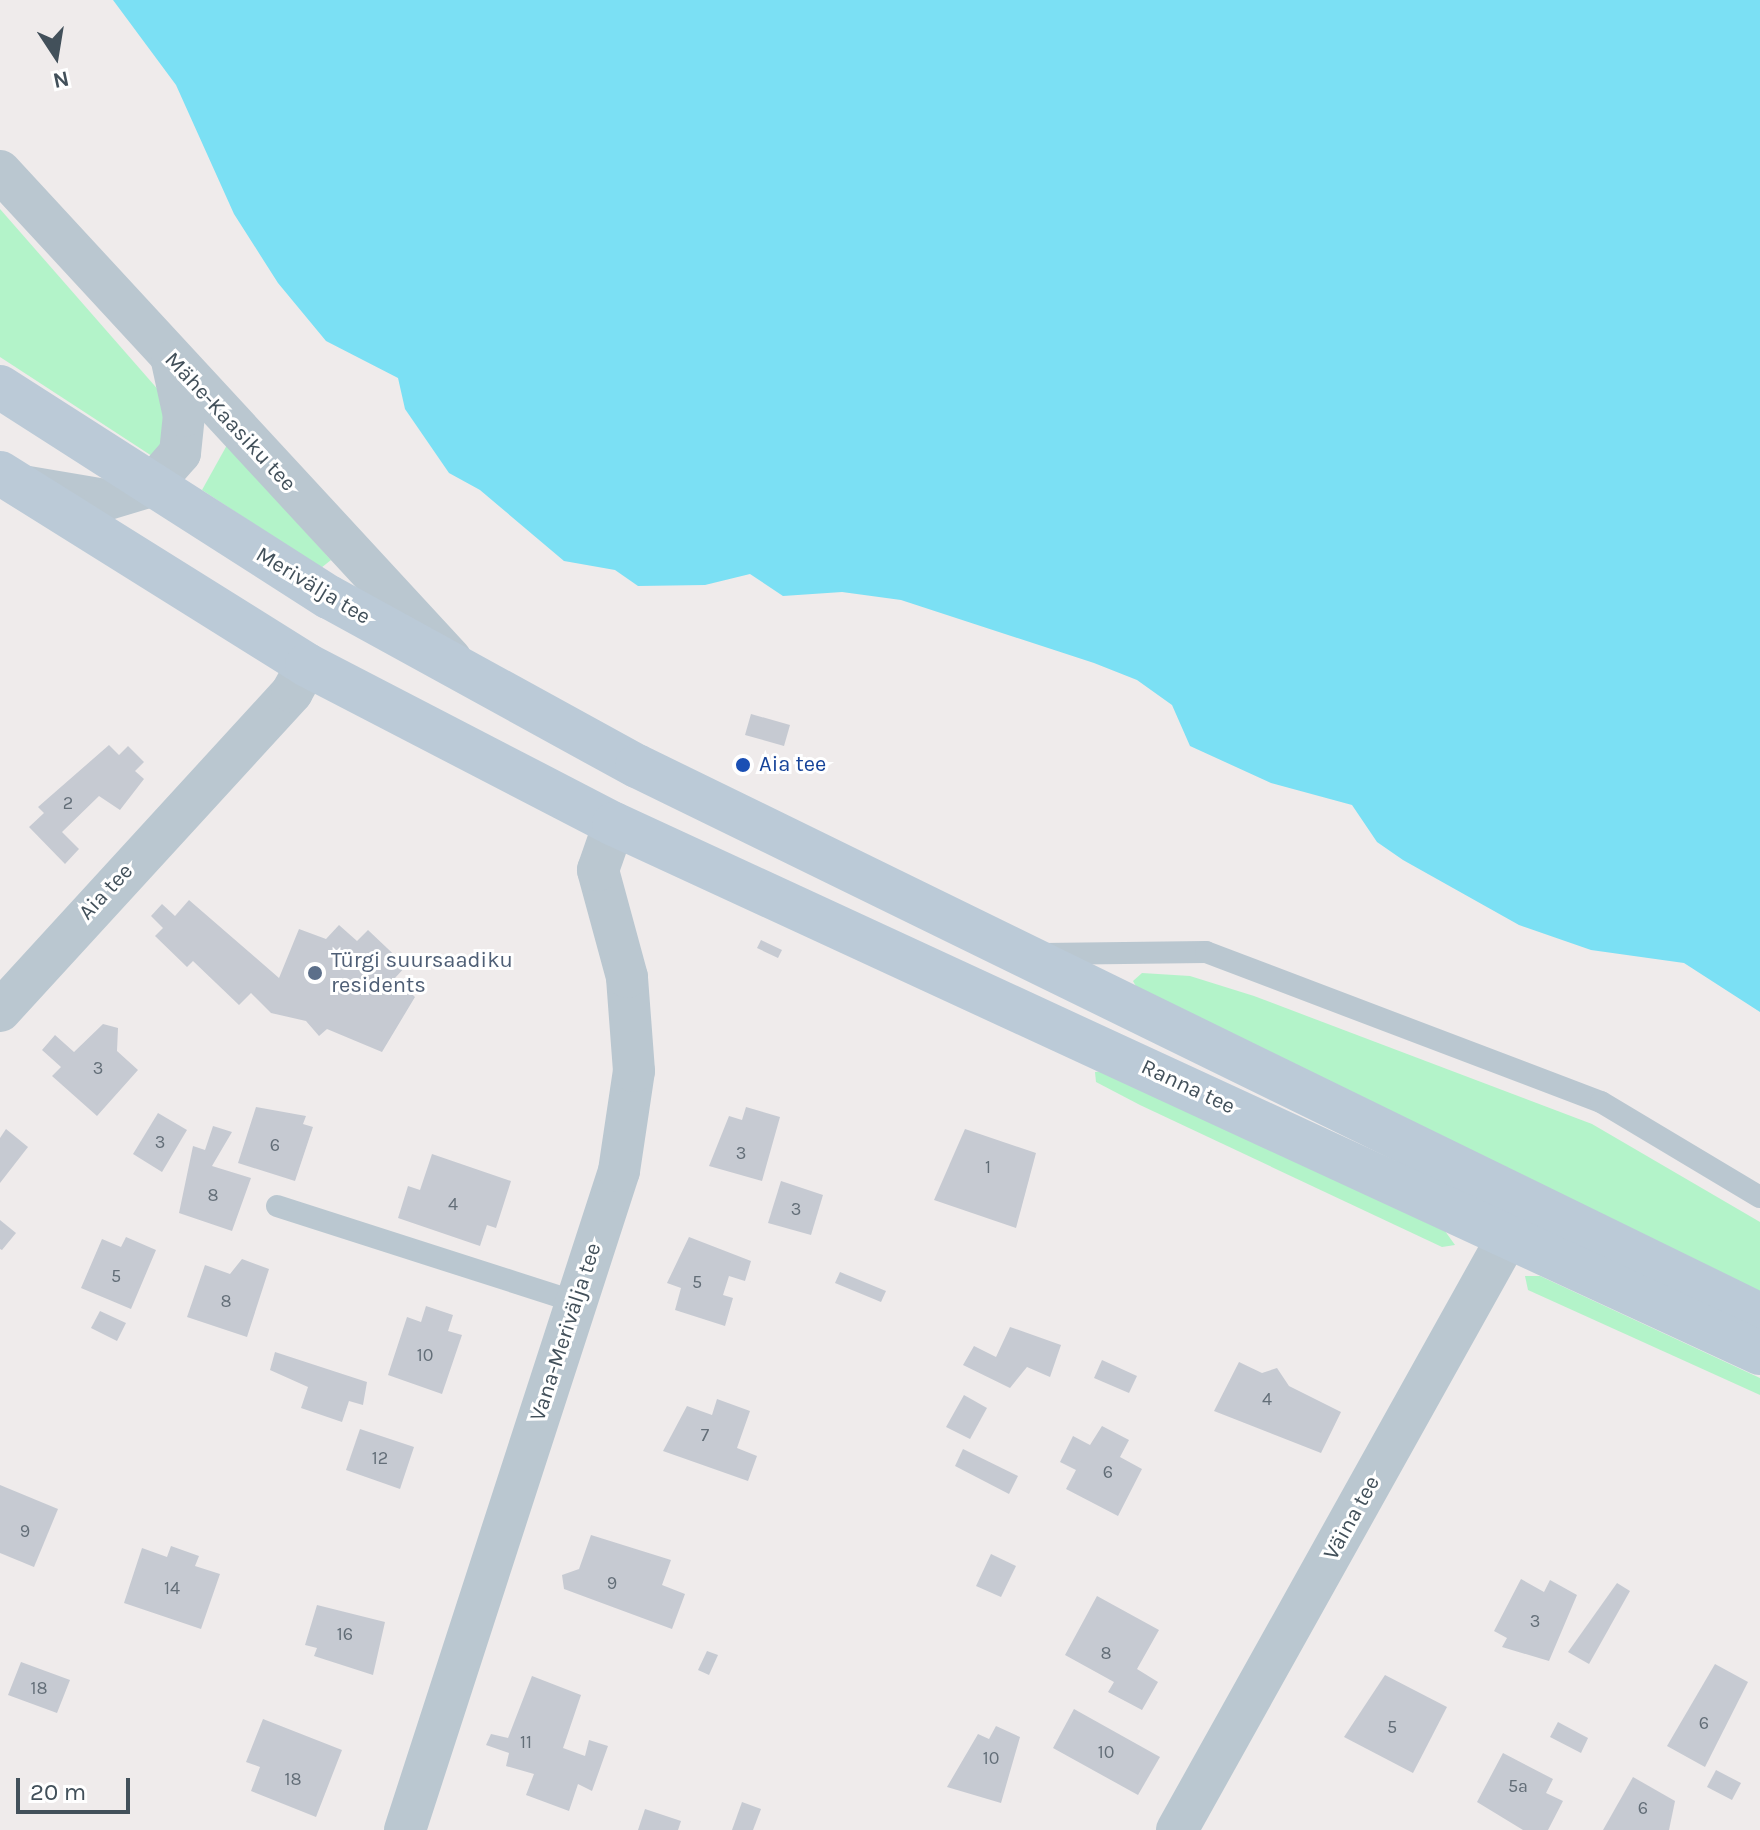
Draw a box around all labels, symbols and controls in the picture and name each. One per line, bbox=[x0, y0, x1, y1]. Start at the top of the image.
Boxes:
north arrow bbox=[16, 16, 96, 96]
text: N bbox=[51, 65, 71, 94]
street label: Mähe-Kaasiku tee bbox=[159, 347, 301, 497]
street label: Merivälja tee bbox=[251, 542, 375, 630]
place label: Aia tee bbox=[759, 752, 826, 778]
marker: Aia tee bbox=[734, 756, 752, 774]
house number: 2 bbox=[63, 792, 73, 814]
street label: Aia tee bbox=[73, 858, 139, 926]
place label: Türgi suursaadiku residents bbox=[331, 947, 513, 998]
marker: Türgi suursaadiku residents bbox=[306, 964, 324, 982]
street label: Ranna tee bbox=[1137, 1054, 1239, 1120]
house number: 3 bbox=[93, 1057, 103, 1079]
house number: 3 bbox=[155, 1131, 165, 1153]
house number: 6 bbox=[270, 1134, 280, 1156]
house number: 3 bbox=[736, 1142, 746, 1164]
house number: 1 bbox=[985, 1156, 991, 1178]
house number: 8 bbox=[207, 1184, 219, 1206]
house number: 4 bbox=[448, 1193, 458, 1215]
house number: 3 bbox=[791, 1198, 801, 1220]
street label: Vana-Merivälja tee bbox=[525, 1240, 607, 1424]
house number: 5 bbox=[111, 1265, 121, 1287]
house number: 5 bbox=[692, 1271, 702, 1293]
house number: 8 bbox=[220, 1290, 232, 1312]
house number: 10 bbox=[417, 1344, 433, 1366]
house number: 4 bbox=[1262, 1388, 1272, 1410]
house number: 7 bbox=[701, 1424, 709, 1446]
house number: 12 bbox=[372, 1447, 388, 1469]
house number: 6 bbox=[1103, 1461, 1113, 1483]
street label: Väina tee bbox=[1318, 1471, 1386, 1565]
house number: 9 bbox=[20, 1520, 30, 1542]
house number: 9 bbox=[607, 1572, 617, 1594]
house number: 14 bbox=[164, 1577, 180, 1599]
house number: 3 bbox=[1530, 1610, 1540, 1632]
house number: 16 bbox=[337, 1623, 353, 1645]
house number: 8 bbox=[1100, 1642, 1112, 1664]
house number: 18 bbox=[30, 1677, 48, 1699]
house number: 6 bbox=[1699, 1712, 1709, 1734]
house number: 5 bbox=[1387, 1716, 1397, 1738]
house number: 11 bbox=[520, 1731, 532, 1753]
house number: 10 bbox=[1098, 1741, 1114, 1763]
house number: 10 bbox=[983, 1747, 999, 1769]
scale bar bbox=[20, 1762, 134, 1812]
house number: 18 bbox=[284, 1768, 302, 1790]
house number: 5a bbox=[1508, 1775, 1528, 1797]
text: 20 m bbox=[30, 1778, 86, 1806]
house number: 6 bbox=[1638, 1797, 1648, 1819]

